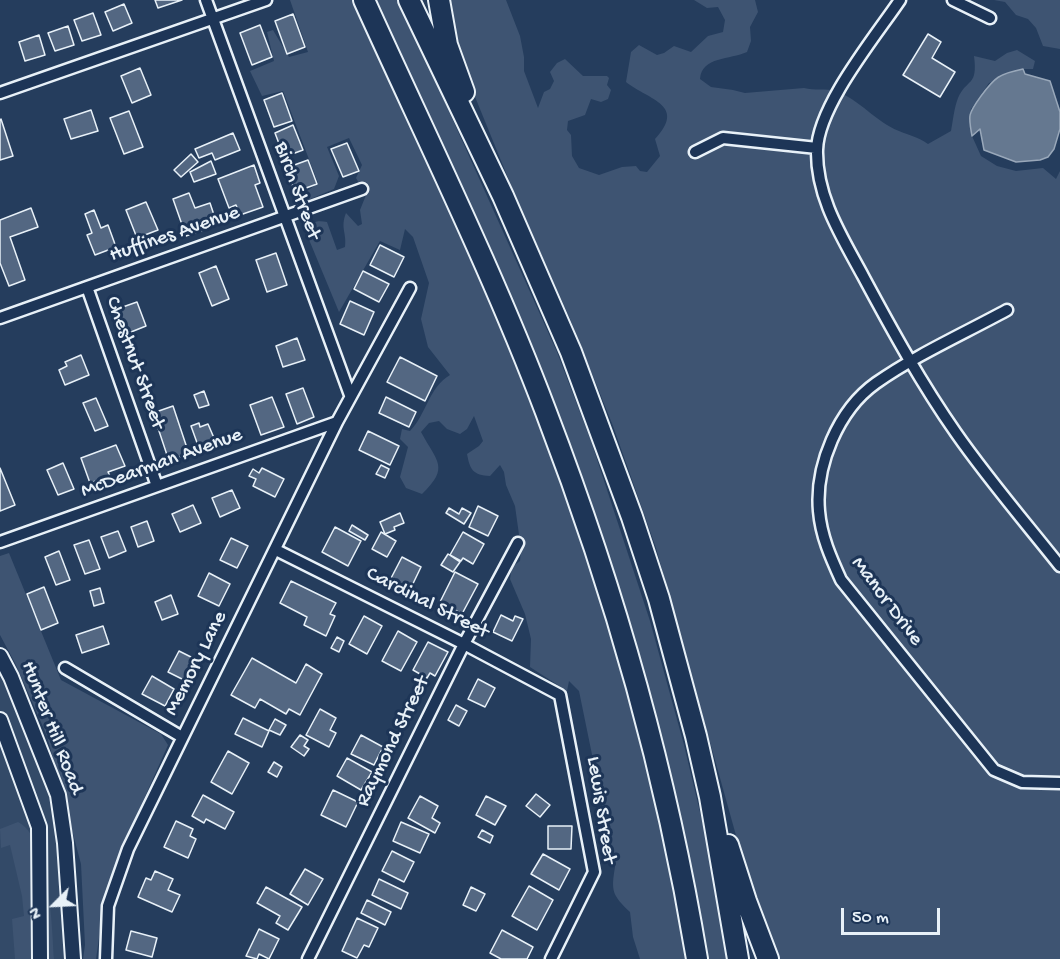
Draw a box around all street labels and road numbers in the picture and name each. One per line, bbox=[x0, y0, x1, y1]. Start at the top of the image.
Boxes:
street label: Birch Street bbox=[267, 139, 325, 243]
street label: Huffines Avenue bbox=[107, 201, 243, 269]
street label: Chestnut Street bbox=[98, 293, 170, 433]
street label: McDearman Avenue bbox=[78, 423, 246, 505]
street label: Manor Drive bbox=[844, 552, 928, 652]
street label: Cardinal Street bbox=[361, 562, 493, 646]
street label: Memory Lane bbox=[160, 607, 234, 721]
street label: Hunter Hill Road bbox=[14, 658, 88, 798]
street label: Raymond Street bbox=[352, 673, 436, 811]
street label: Lewis Street bbox=[579, 755, 621, 865]

